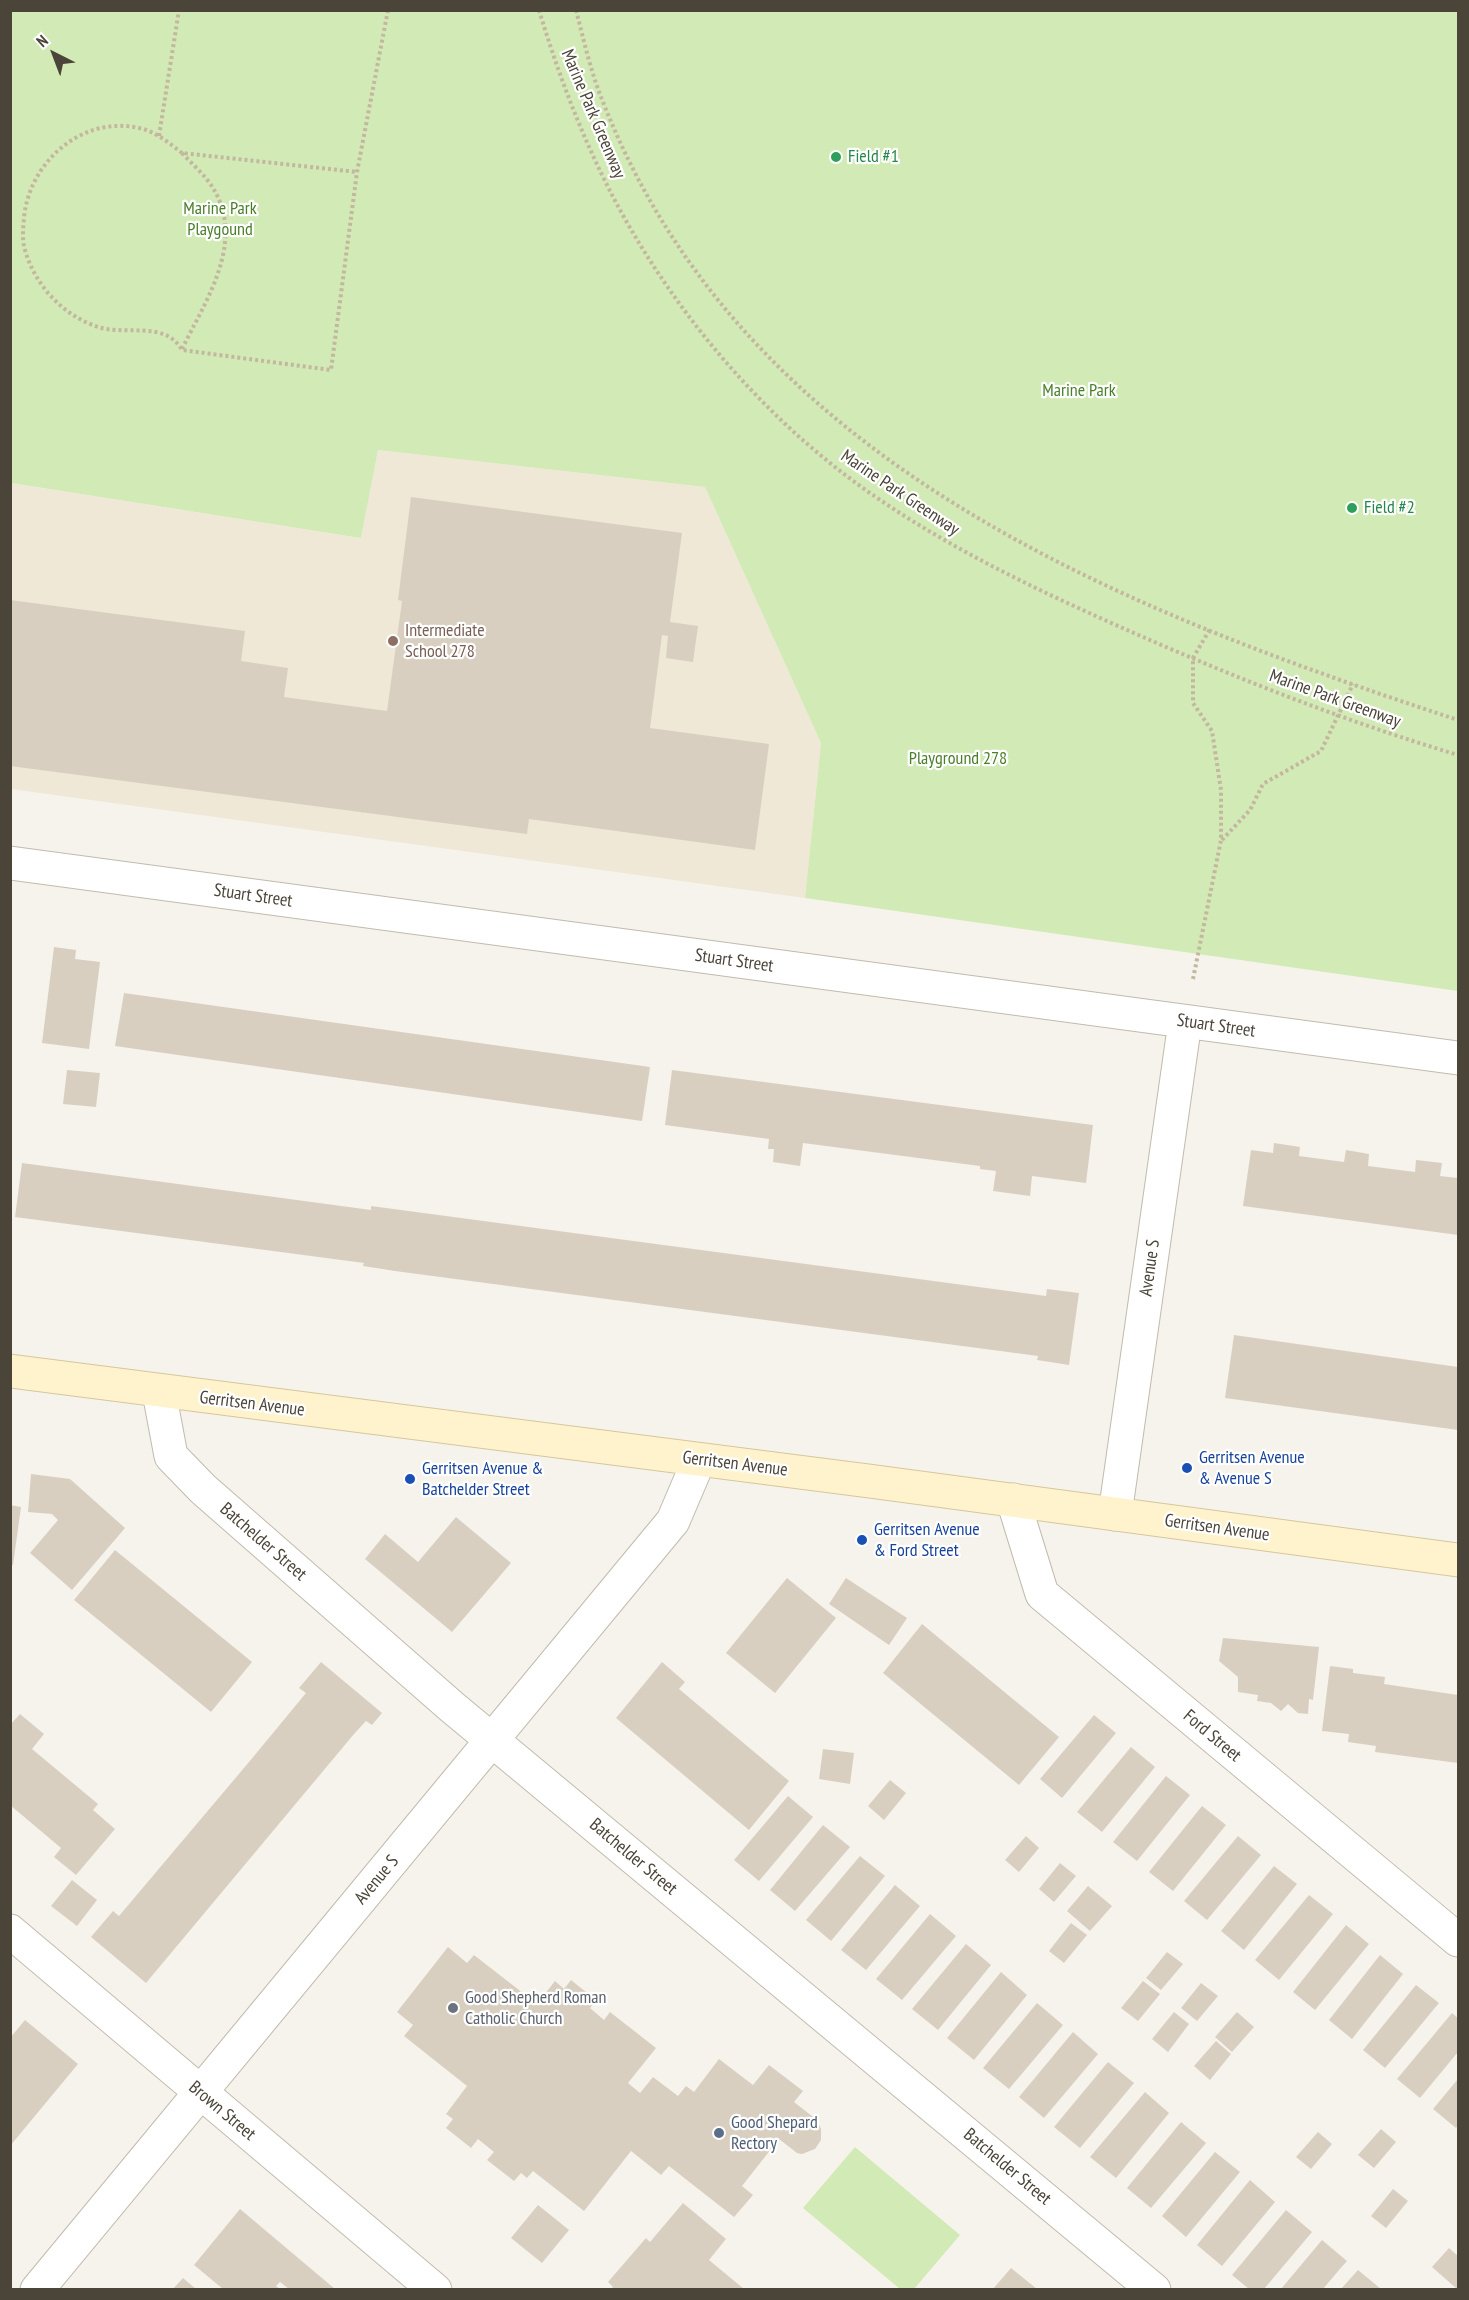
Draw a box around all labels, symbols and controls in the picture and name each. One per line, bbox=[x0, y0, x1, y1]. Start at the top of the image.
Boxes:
north arrow bbox=[24, 24, 84, 84]
text: N bbox=[32, 30, 52, 51]
street label: Marine Park Greenway bbox=[556, 46, 630, 182]
place label: Field #1 bbox=[848, 146, 899, 168]
marker: Field #1 bbox=[829, 150, 843, 164]
park label: Marine Park Playgound bbox=[183, 198, 257, 240]
park label: Marine Park bbox=[1042, 380, 1116, 402]
street label: Marine Park Greenway bbox=[837, 445, 963, 541]
place label: Field #2 bbox=[1364, 497, 1415, 519]
marker: Field #2 bbox=[1345, 501, 1359, 515]
place label: Intermediate School 278 bbox=[405, 620, 485, 662]
marker: Intermediate School 278 bbox=[386, 634, 400, 648]
street label: Marine Park Greenway bbox=[1266, 665, 1404, 733]
park label: Playground 278 bbox=[909, 748, 1007, 770]
street label: Stuart Street bbox=[212, 880, 294, 912]
street label: Stuart Street bbox=[693, 945, 775, 977]
street label: Stuart Street bbox=[1175, 1010, 1257, 1042]
street label: Avenue S bbox=[1135, 1238, 1165, 1298]
street label: Gerritsen Avenue bbox=[198, 1387, 306, 1421]
street label: Gerritsen Avenue bbox=[681, 1447, 789, 1481]
place label: Gerritsen Avenue & Avenue S bbox=[1199, 1447, 1305, 1490]
place label: Gerritsen Avenue & Batchelder Street bbox=[422, 1458, 543, 1500]
marker: Gerritsen Avenue & Avenue S bbox=[1180, 1461, 1194, 1475]
marker: Gerritsen Avenue & Batchelder Street bbox=[403, 1472, 417, 1486]
street label: Batchelder Street bbox=[215, 1499, 311, 1585]
street label: Gerritsen Avenue bbox=[1163, 1510, 1271, 1546]
place label: Gerritsen Avenue & Ford Street bbox=[874, 1519, 980, 1562]
marker: Gerritsen Avenue & Ford Street bbox=[855, 1533, 869, 1547]
street label: Ford Street bbox=[1179, 1706, 1245, 1766]
street label: Batchelder Street bbox=[585, 1814, 681, 1900]
street label: Avenue S bbox=[350, 1851, 404, 1909]
place label: Good Shepherd Roman Catholic Church bbox=[465, 1987, 606, 2030]
marker: Good Shepherd Roman Catholic Church bbox=[446, 2001, 460, 2015]
street label: Brown Street bbox=[184, 2077, 260, 2145]
place label: Good Shepard Rectory bbox=[731, 2112, 818, 2154]
street label: Batchelder Street bbox=[959, 2124, 1055, 2210]
marker: Good Shepard Rectory bbox=[712, 2126, 726, 2140]

